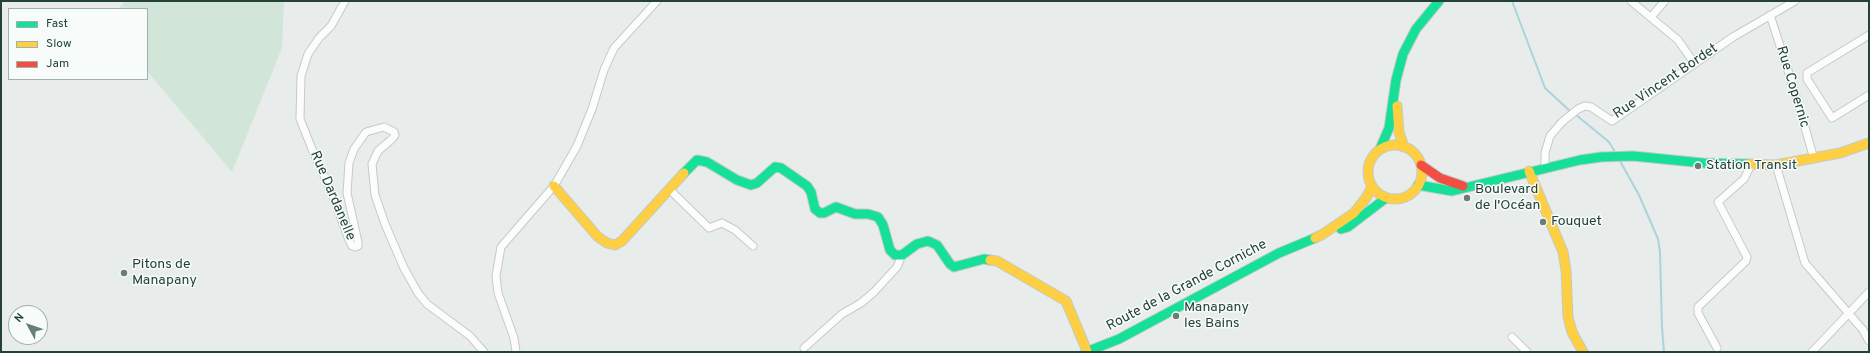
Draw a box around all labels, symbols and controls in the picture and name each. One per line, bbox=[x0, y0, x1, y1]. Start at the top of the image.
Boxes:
legend bbox=[8, 8, 148, 80]
text: Fast bbox=[46, 16, 68, 32]
text: Slow bbox=[46, 36, 72, 52]
street label: Rue Vincent Bordet bbox=[1611, 41, 1721, 123]
street label: Rue Copernic bbox=[1772, 44, 1812, 130]
text: Jam bbox=[46, 56, 69, 72]
street label: Rue Dardanelle bbox=[306, 149, 358, 243]
place label: Station Transit bbox=[1706, 158, 1797, 174]
marker: Station Transit bbox=[1693, 161, 1703, 171]
place label: Boulevard de l'Océan bbox=[1475, 182, 1541, 214]
marker: Boulevard de l'Océan bbox=[1462, 193, 1472, 203]
place label: Fouquet bbox=[1551, 214, 1602, 230]
marker: Fouquet bbox=[1538, 217, 1548, 227]
street label: Route de la Grande Corniche bbox=[1104, 237, 1270, 335]
place label: Pitons de Manapany bbox=[132, 257, 197, 290]
marker: Pitons de Manapany bbox=[119, 268, 129, 278]
place label: Manapany les Bains bbox=[1184, 300, 1249, 332]
north arrow bbox=[8, 305, 48, 345]
text: N bbox=[12, 310, 27, 325]
marker: Manapany les Bains bbox=[1171, 311, 1181, 321]

